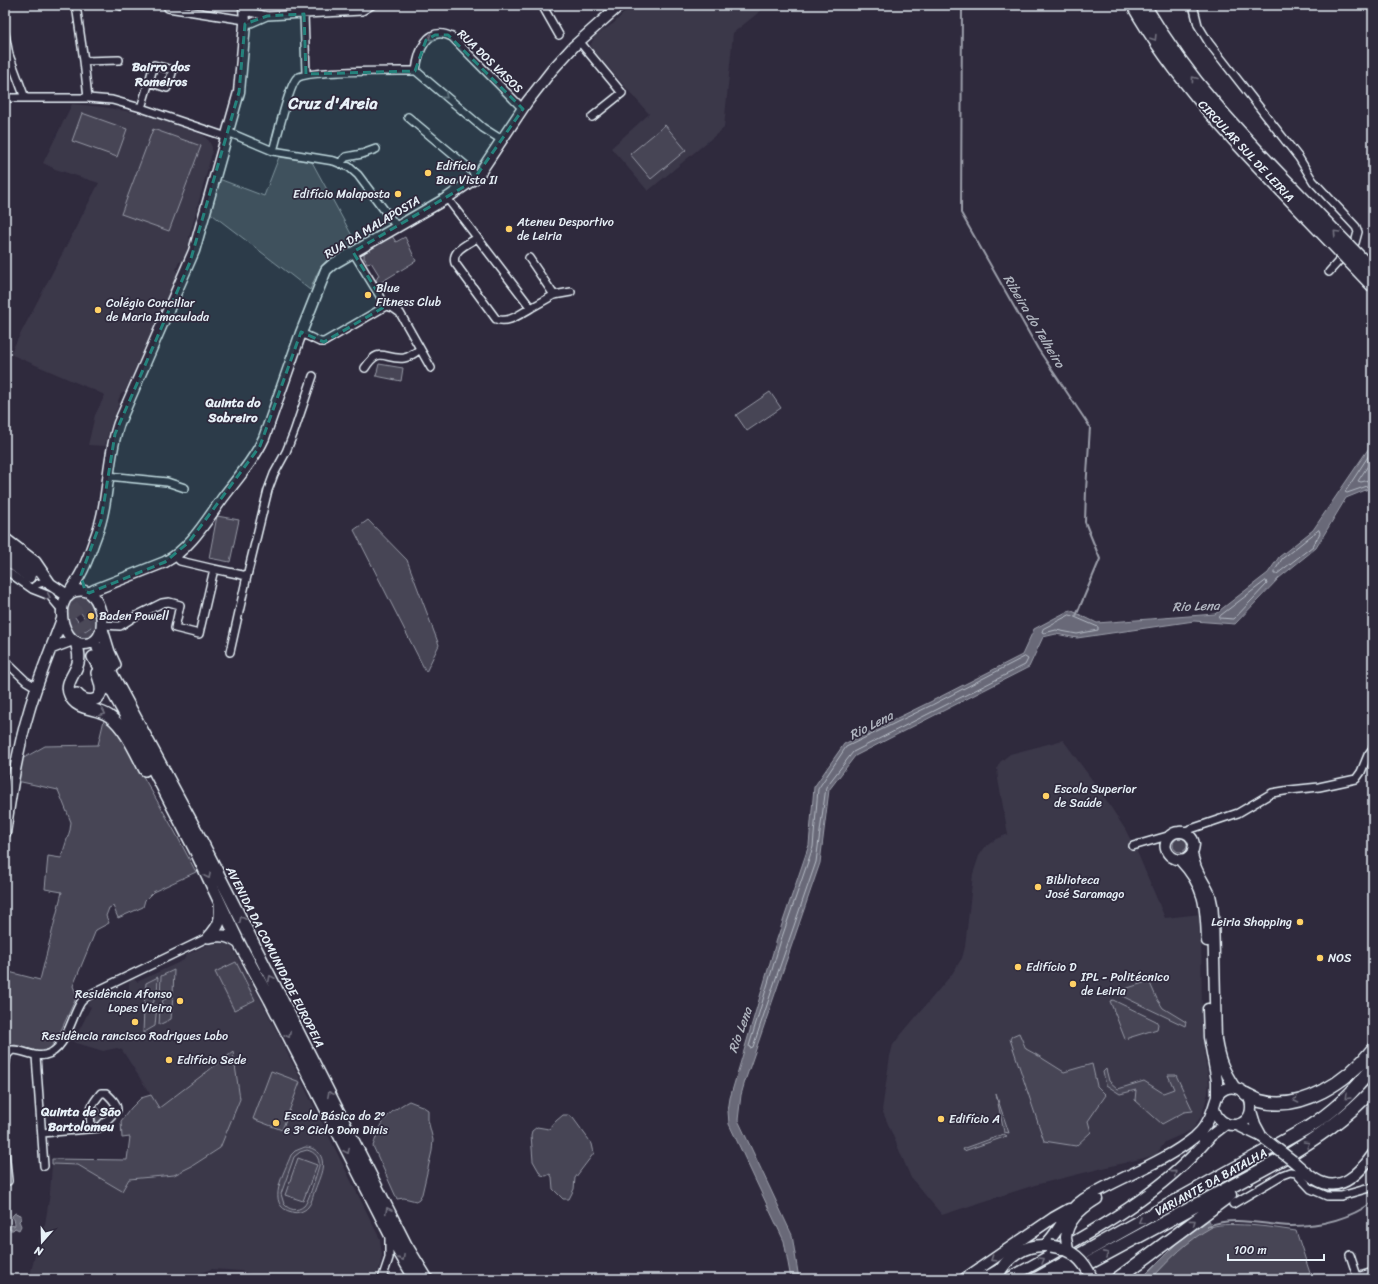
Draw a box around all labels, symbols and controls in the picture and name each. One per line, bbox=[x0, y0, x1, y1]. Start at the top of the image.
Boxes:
street label: RUA DOS VASOS bbox=[452, 24, 529, 99]
one-way arrow bbox=[428, 33, 435, 41]
one-way arrow bbox=[1149, 34, 1157, 41]
district label: Bairro dos Romeiros bbox=[132, 55, 191, 93]
one-way arrow bbox=[1192, 76, 1199, 83]
district label: Cruz d'Areia bbox=[287, 89, 378, 118]
one-way arrow bbox=[441, 91, 448, 98]
street label: CIRCULAR SUL DE LEIRIA bbox=[1192, 94, 1300, 208]
place label: Edifício Boa Vista II bbox=[436, 155, 498, 191]
marker: Edifício Boa Vista II bbox=[423, 168, 433, 178]
place label: Edifício Malaposta bbox=[293, 183, 390, 205]
street label: RUA DA MALAPOSTA bbox=[320, 189, 424, 264]
marker: Edifício Malaposta bbox=[393, 189, 403, 199]
place label: Ateneu Desportivo de Leiria bbox=[516, 211, 614, 247]
marker: Ateneu Desportivo de Leiria bbox=[504, 224, 514, 234]
one-way arrow bbox=[1333, 230, 1341, 238]
water label: Ribeira do Telheiro bbox=[997, 270, 1072, 374]
place label: Blue Fitness Club bbox=[376, 277, 442, 313]
marker: Blue Fitness Club bbox=[363, 290, 373, 300]
place label: Colégio Conciliar de Maria Imaculada bbox=[106, 292, 210, 328]
marker: Colégio Conciliar de Maria Imaculada bbox=[93, 305, 103, 315]
district label: Quinta do Sobreiro bbox=[204, 391, 261, 429]
one-way arrow bbox=[44, 592, 51, 600]
water label: Rio Lena bbox=[1172, 594, 1221, 618]
place label: Baden Powell bbox=[99, 605, 170, 627]
marker: Baden Powell bbox=[86, 611, 96, 621]
water label: Rio Lena bbox=[845, 703, 899, 746]
one-way arrow bbox=[98, 708, 106, 716]
place label: Escola Superior de Saúde bbox=[1054, 778, 1137, 814]
marker: Escola Superior de Saúde bbox=[1041, 791, 1051, 801]
street label: AVENIDA DA COMUNIDADE EUROPEIA bbox=[219, 861, 331, 1052]
place label: Biblioteca José Saramago bbox=[1045, 869, 1124, 905]
one-way arrow bbox=[203, 871, 210, 879]
marker: Biblioteca José Saramago bbox=[1033, 882, 1043, 892]
place label: Leiria Shopping bbox=[1211, 911, 1292, 933]
one-way arrow bbox=[239, 916, 247, 924]
marker: Leiria Shopping bbox=[1295, 917, 1305, 927]
place label: NOS bbox=[1328, 947, 1352, 969]
marker: NOS bbox=[1315, 953, 1325, 963]
place label: Edifício D bbox=[1026, 956, 1077, 978]
marker: Edifício D bbox=[1013, 962, 1023, 972]
place label: IPL - Politécnico de Leiria bbox=[1080, 966, 1169, 1002]
one-way arrow bbox=[269, 975, 276, 982]
marker: IPL - Politécnico de Leiria bbox=[1068, 979, 1078, 989]
place label: Residência Afonso Lopes Vieira bbox=[75, 983, 172, 1019]
marker: Residência Afonso Lopes Vieira bbox=[175, 996, 185, 1006]
water label: Rio Lena bbox=[721, 1002, 759, 1056]
marker: Residência rancisco Rodrigues Lobo bbox=[130, 1017, 140, 1027]
place label: Residência rancisco Rodrigues Lobo bbox=[42, 1025, 228, 1047]
one-way arrow bbox=[283, 1031, 291, 1038]
place label: Edifício Sede bbox=[177, 1049, 246, 1071]
marker: Edifício Sede bbox=[164, 1055, 174, 1065]
one-way arrow bbox=[327, 1091, 335, 1098]
one-way arrow bbox=[1345, 1092, 1352, 1100]
one-way arrow bbox=[1292, 1096, 1299, 1104]
district label: Quinta de São Bartolomeu bbox=[40, 1100, 121, 1138]
place label: Escola Básica do 2º e 3º Ciclo Dom Dinis bbox=[284, 1105, 389, 1141]
place label: Edifício A bbox=[949, 1108, 1000, 1130]
marker: Edifício A bbox=[936, 1114, 946, 1124]
marker: Escola Básica do 2º e 3º Ciclo Dom Dinis bbox=[271, 1118, 281, 1128]
street label: VARIANTE DA BATALHA bbox=[1151, 1142, 1271, 1222]
one-way arrow bbox=[1303, 1142, 1310, 1149]
one-way arrow bbox=[342, 1146, 350, 1154]
one-way arrow bbox=[1169, 1170, 1176, 1177]
one-way arrow bbox=[386, 1207, 393, 1214]
one-way arrow bbox=[1138, 1217, 1145, 1224]
one-way arrow bbox=[1188, 1220, 1195, 1227]
north arrow bbox=[22, 1222, 62, 1262]
scale bar bbox=[1228, 1236, 1324, 1262]
text: 100 m bbox=[1234, 1239, 1267, 1261]
text: N bbox=[32, 1241, 47, 1262]
one-way arrow bbox=[1102, 1251, 1110, 1259]
one-way arrow bbox=[397, 1254, 405, 1261]
one-way arrow bbox=[990, 1254, 997, 1262]
one-way arrow bbox=[1038, 1257, 1045, 1264]

